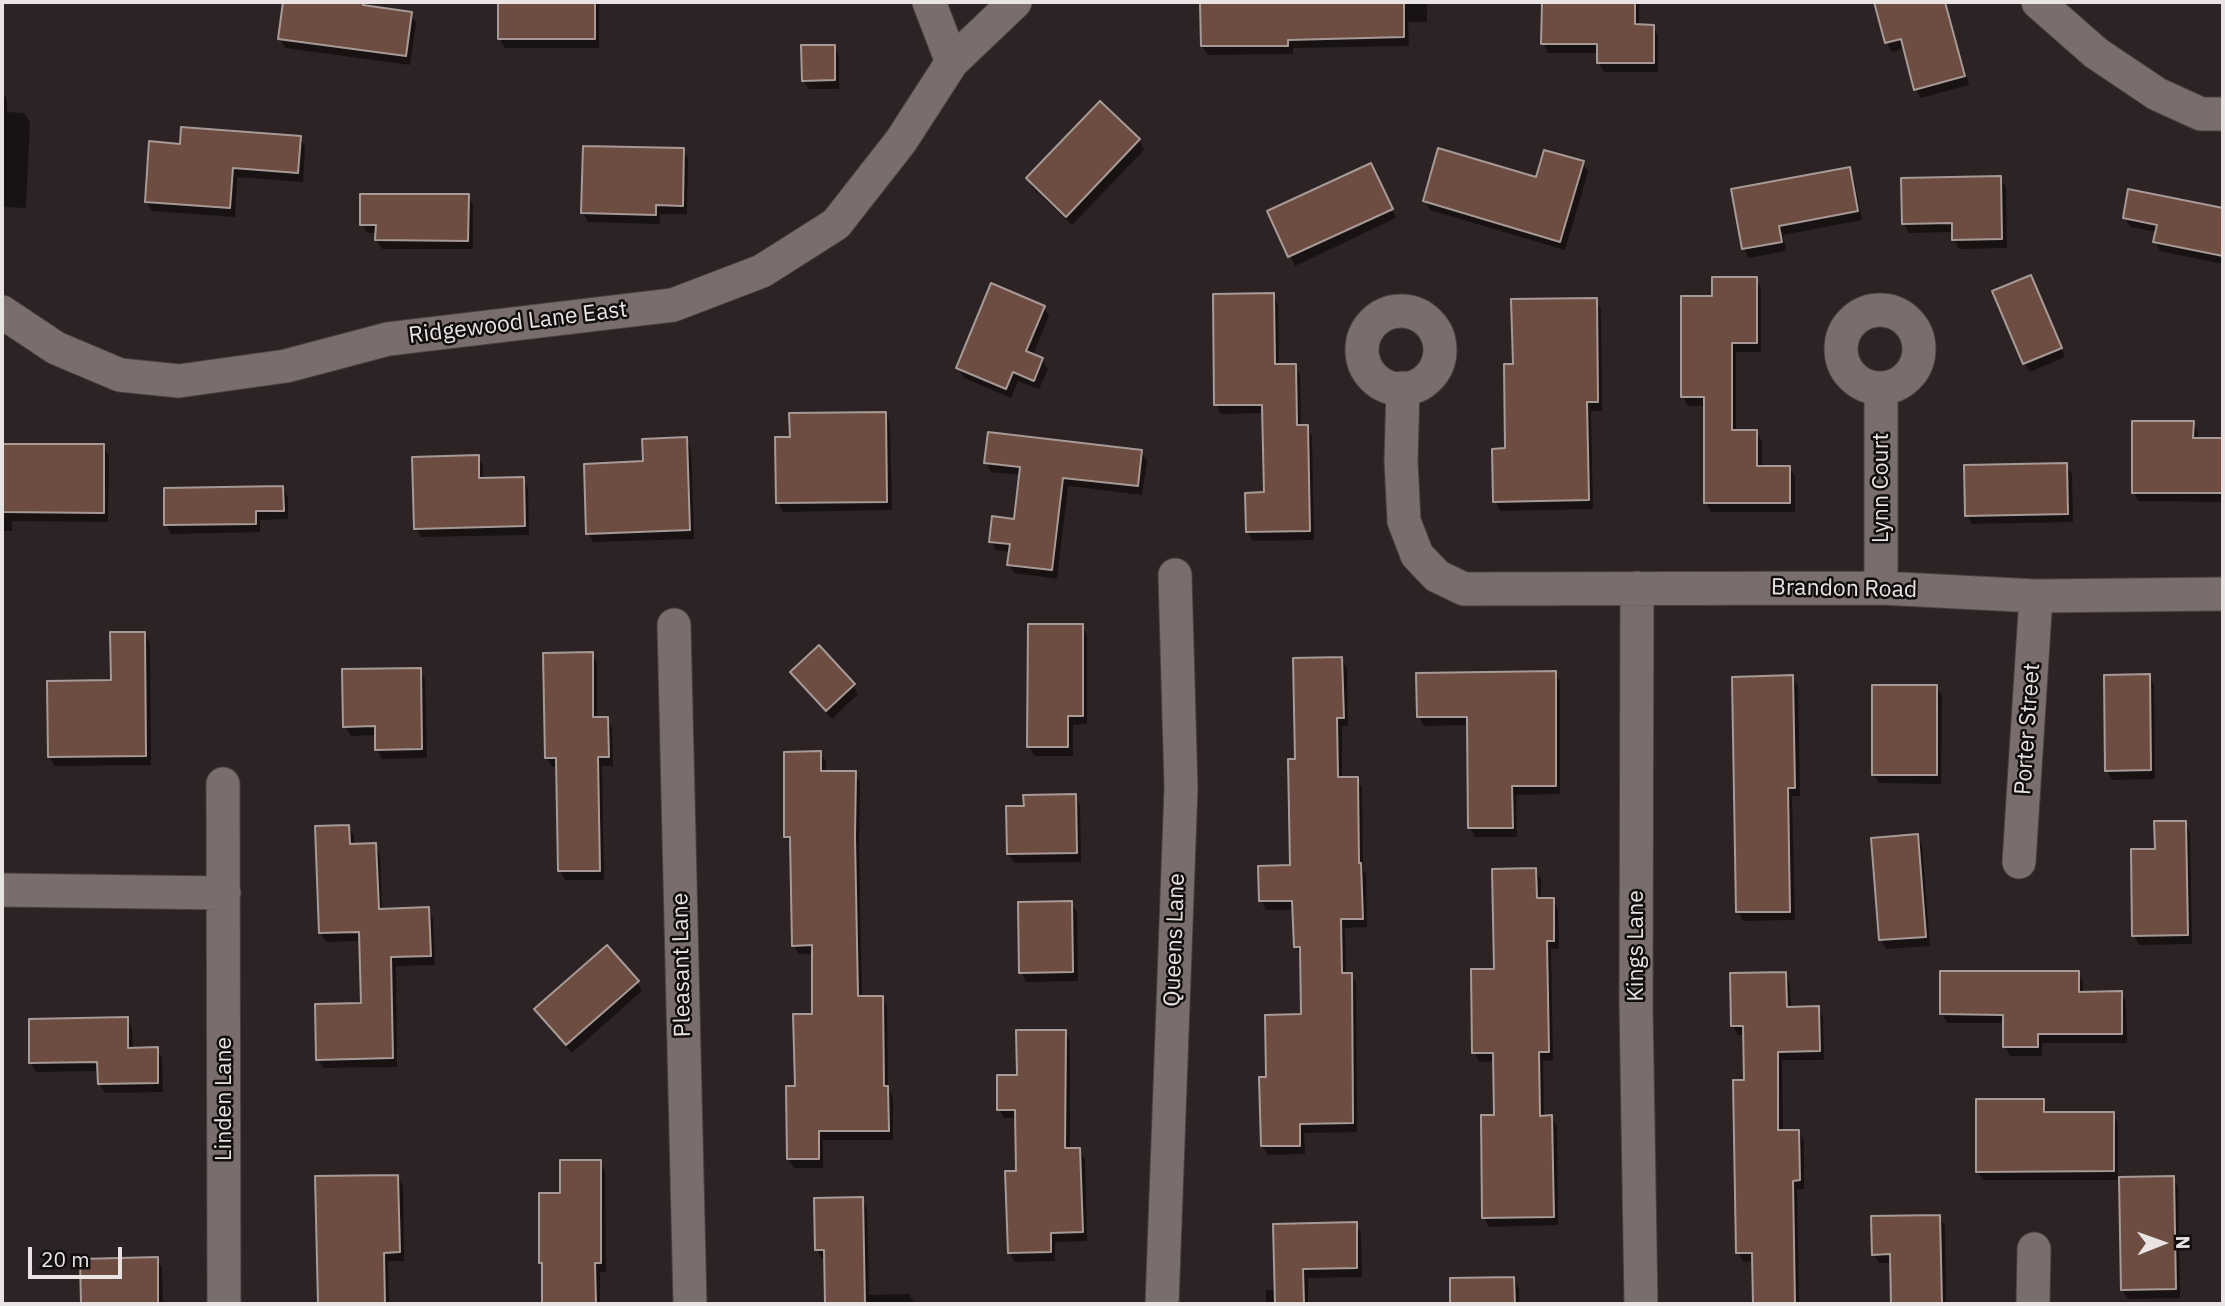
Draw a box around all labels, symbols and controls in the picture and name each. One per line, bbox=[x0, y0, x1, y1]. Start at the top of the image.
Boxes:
street label: Ridgewood Lane East bbox=[407, 296, 629, 350]
street label: Lynn Court bbox=[1867, 433, 1895, 543]
street label: Brandon Road bbox=[1771, 574, 1917, 604]
street label: Porter Street bbox=[2010, 662, 2046, 796]
street label: Queens Lane bbox=[1159, 873, 1191, 1007]
street label: Kings Lane bbox=[1622, 890, 1650, 1002]
street label: Pleasant Lane bbox=[667, 892, 697, 1038]
street label: Linden Lane bbox=[210, 1037, 238, 1161]
north arrow bbox=[2127, 1208, 2197, 1278]
scale bar bbox=[32, 1232, 126, 1276]
text: N bbox=[2171, 1236, 2195, 1250]
text: 20 m bbox=[41, 1245, 90, 1273]

